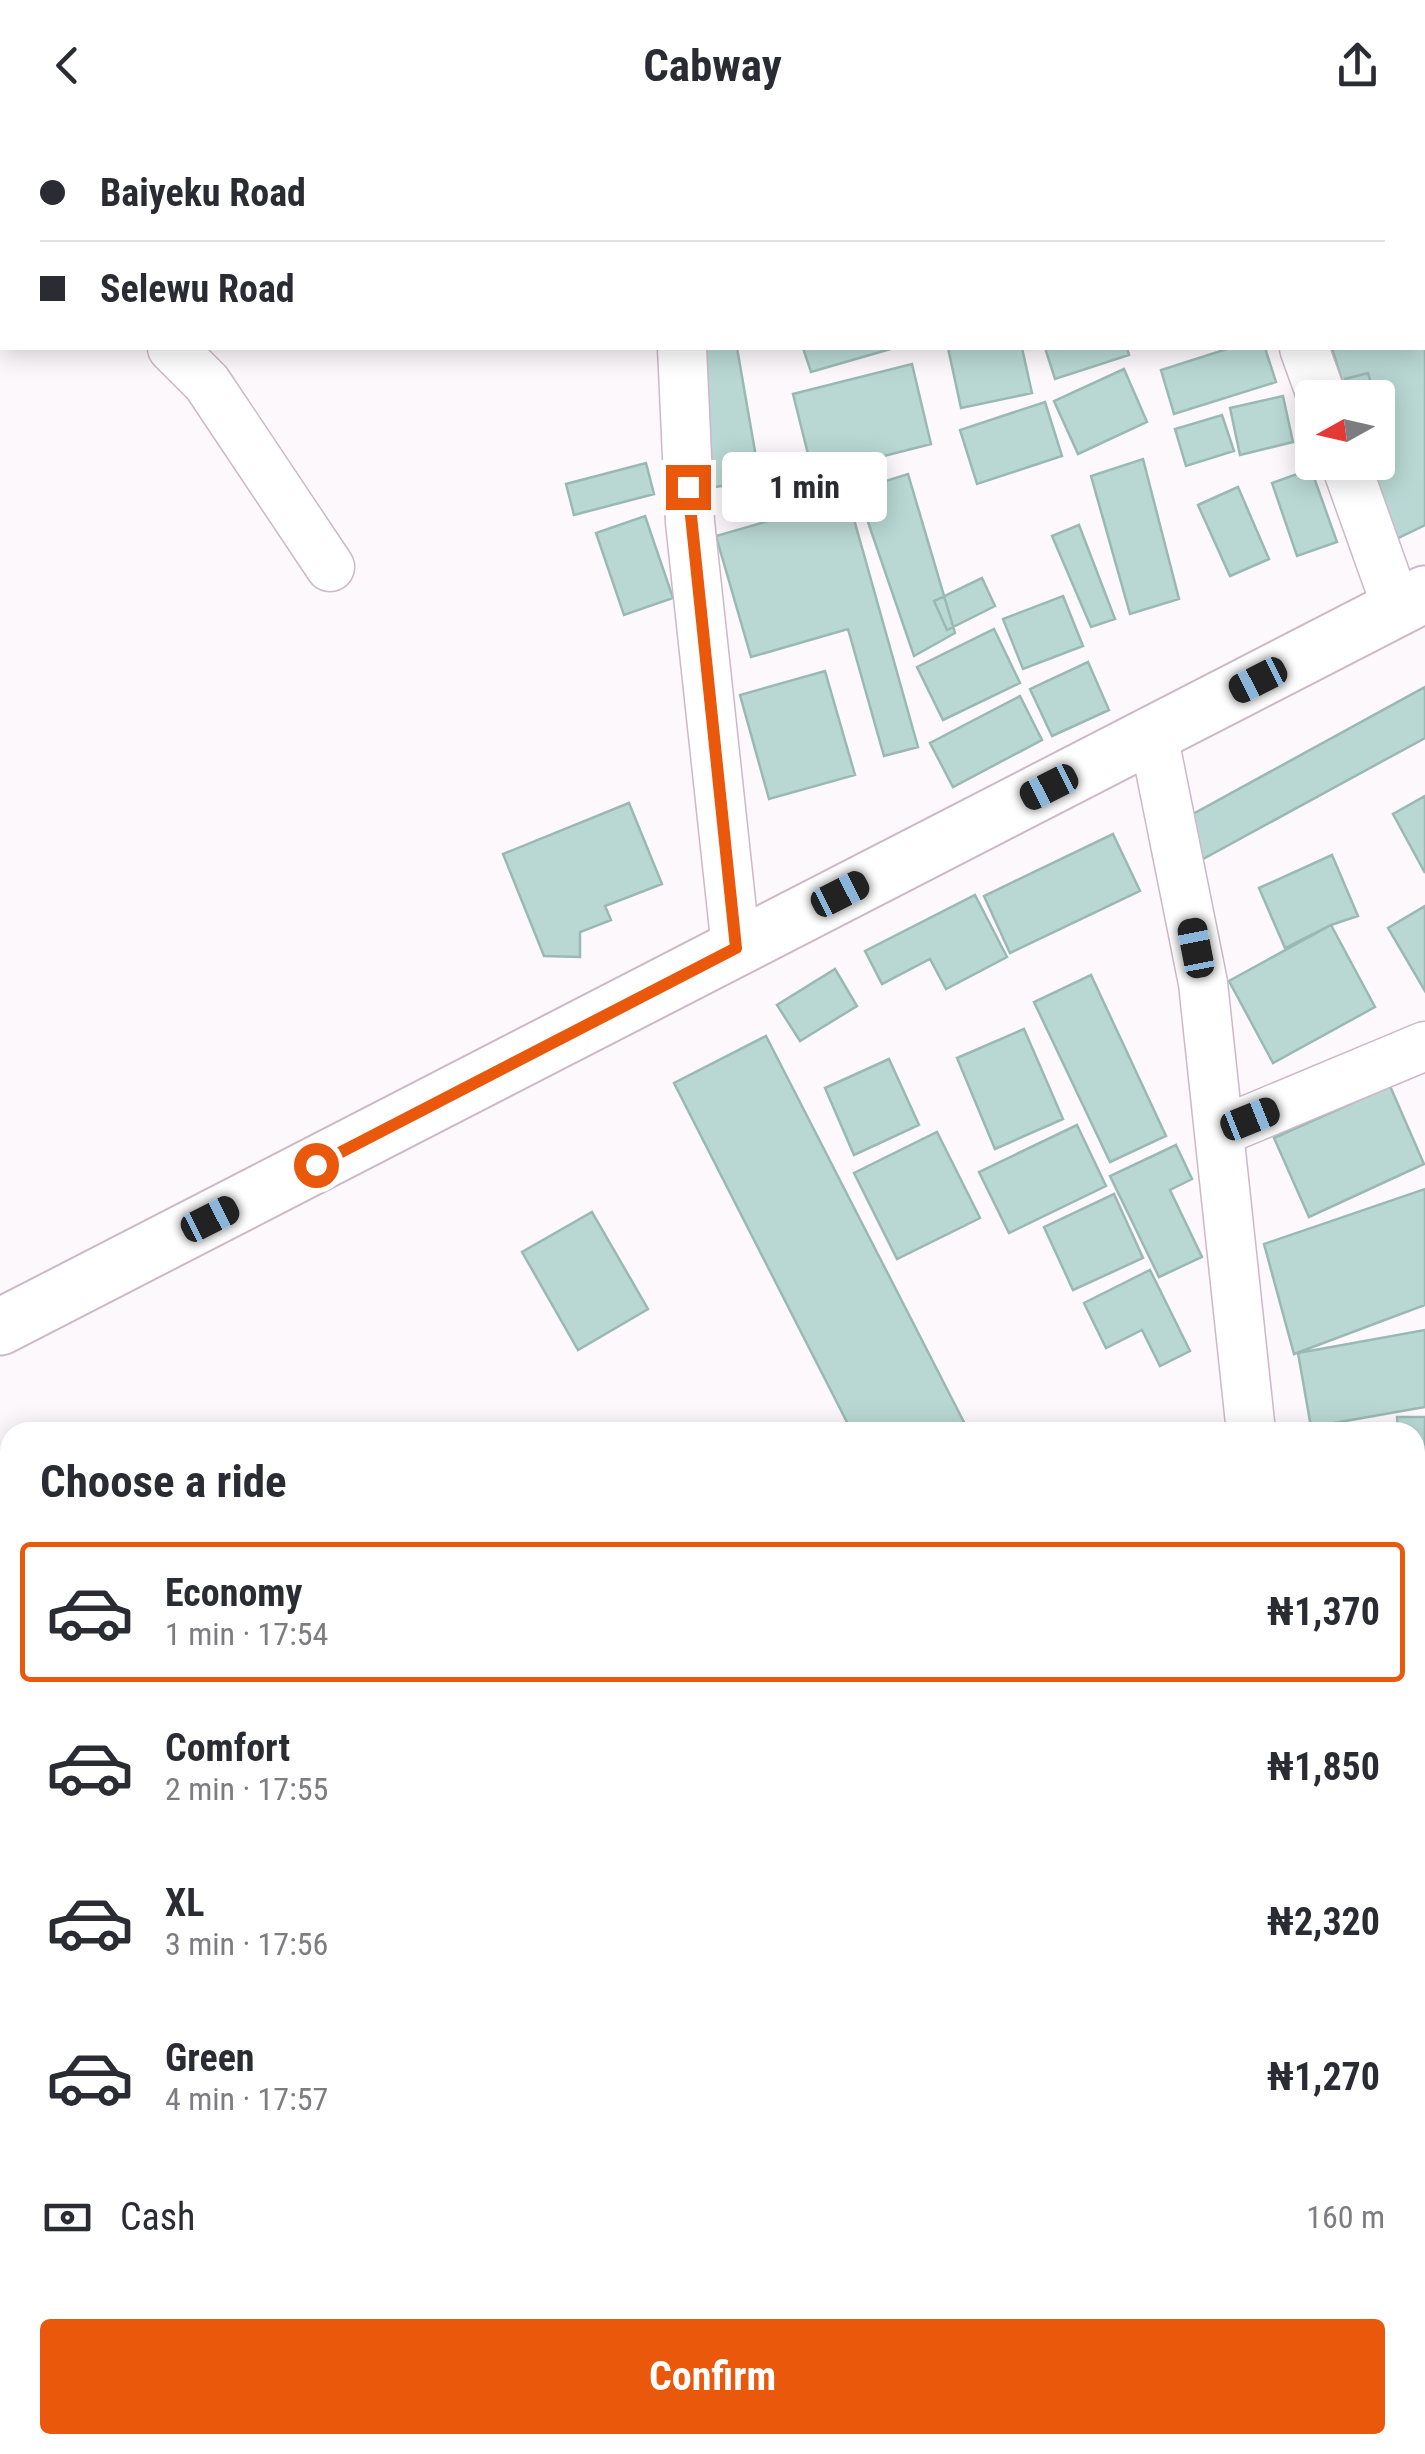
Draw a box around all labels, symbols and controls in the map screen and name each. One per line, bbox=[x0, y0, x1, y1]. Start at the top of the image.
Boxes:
icon: back bbox=[40, 38, 95, 93]
icon: share bbox=[1330, 38, 1385, 93]
text: Cabway bbox=[643, 39, 782, 92]
text: Baiyeku Road bbox=[100, 171, 306, 215]
text: Selewu Road bbox=[100, 267, 295, 311]
north arrow bbox=[1295, 380, 1395, 480]
map controls bbox=[1295, 380, 1395, 480]
callout: 1 min bbox=[723, 452, 888, 522]
route end bbox=[666, 465, 711, 510]
text: 1 min bbox=[769, 468, 840, 506]
car bbox=[1224, 653, 1292, 707]
car bbox=[1015, 760, 1083, 814]
car bbox=[806, 867, 874, 921]
car bbox=[1176, 916, 1216, 980]
car bbox=[1217, 1094, 1283, 1144]
route start bbox=[294, 1143, 339, 1188]
car bbox=[176, 1192, 244, 1246]
text: Choose a ride bbox=[40, 1455, 287, 1508]
icon: car bbox=[45, 1567, 135, 1657]
text: Economy bbox=[165, 1571, 302, 1615]
text: ₦1,370 bbox=[1267, 1590, 1380, 1634]
text: 1 min · 17:54 bbox=[165, 1615, 328, 1653]
icon: car bbox=[45, 1722, 135, 1812]
text: Comfort bbox=[165, 1726, 290, 1770]
text: ₦1,850 bbox=[1267, 1745, 1380, 1789]
text: 2 min · 17:55 bbox=[165, 1770, 328, 1808]
icon: car bbox=[45, 1877, 135, 1967]
text: XL bbox=[165, 1881, 204, 1925]
text: ₦2,320 bbox=[1267, 1900, 1380, 1944]
text: 3 min · 17:56 bbox=[165, 1925, 328, 1963]
icon: car bbox=[45, 2032, 135, 2122]
text: Green bbox=[165, 2036, 255, 2080]
text: ₦1,270 bbox=[1267, 2055, 1380, 2099]
text: 4 min · 17:57 bbox=[165, 2080, 328, 2118]
icon: cash bbox=[40, 2190, 95, 2245]
text: Cash bbox=[120, 2195, 195, 2239]
text: 160 m bbox=[1306, 2198, 1385, 2236]
button: Confirm bbox=[40, 2319, 1385, 2434]

